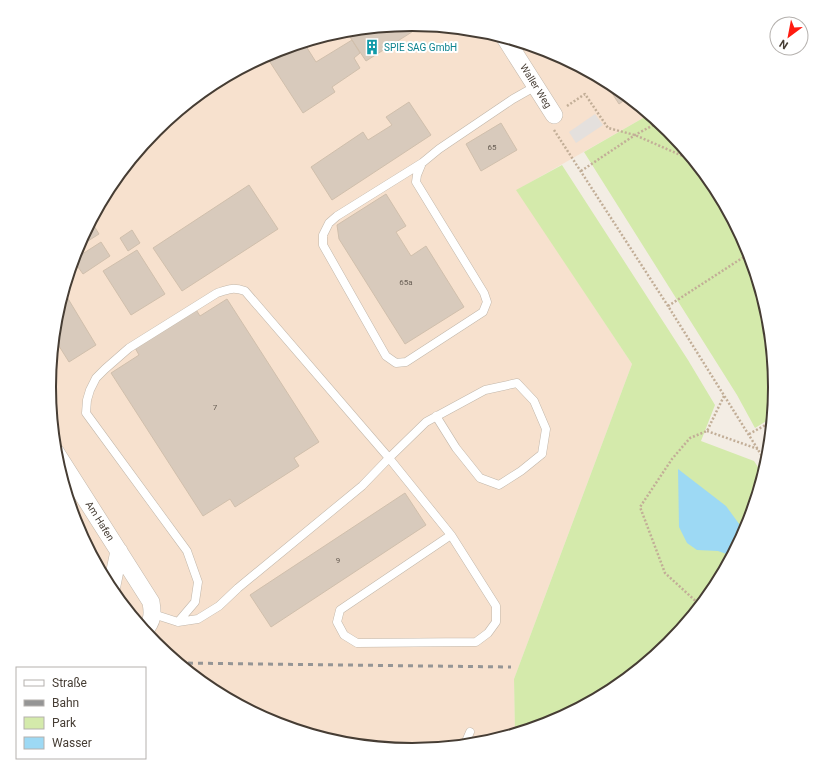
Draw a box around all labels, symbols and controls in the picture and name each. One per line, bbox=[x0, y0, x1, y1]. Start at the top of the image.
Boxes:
north arrow bbox=[769, 16, 809, 56]
text: N bbox=[777, 36, 791, 52]
building icon: SPIE SAG GmbH bbox=[363, 38, 381, 56]
place label: SPIE SAG GmbH bbox=[384, 42, 457, 53]
street label: Waller Weg bbox=[518, 62, 554, 110]
house number: 65 bbox=[488, 143, 497, 152]
house number: 65a bbox=[399, 278, 413, 287]
house number: 7 bbox=[213, 403, 218, 412]
street label: Am Hafen bbox=[84, 499, 116, 543]
house number: 9 bbox=[336, 556, 340, 565]
legend bbox=[16, 667, 146, 759]
text: Straße bbox=[52, 676, 87, 690]
text: Bahn bbox=[52, 696, 79, 710]
text: Park bbox=[52, 716, 77, 730]
text: Wasser bbox=[52, 736, 92, 750]

